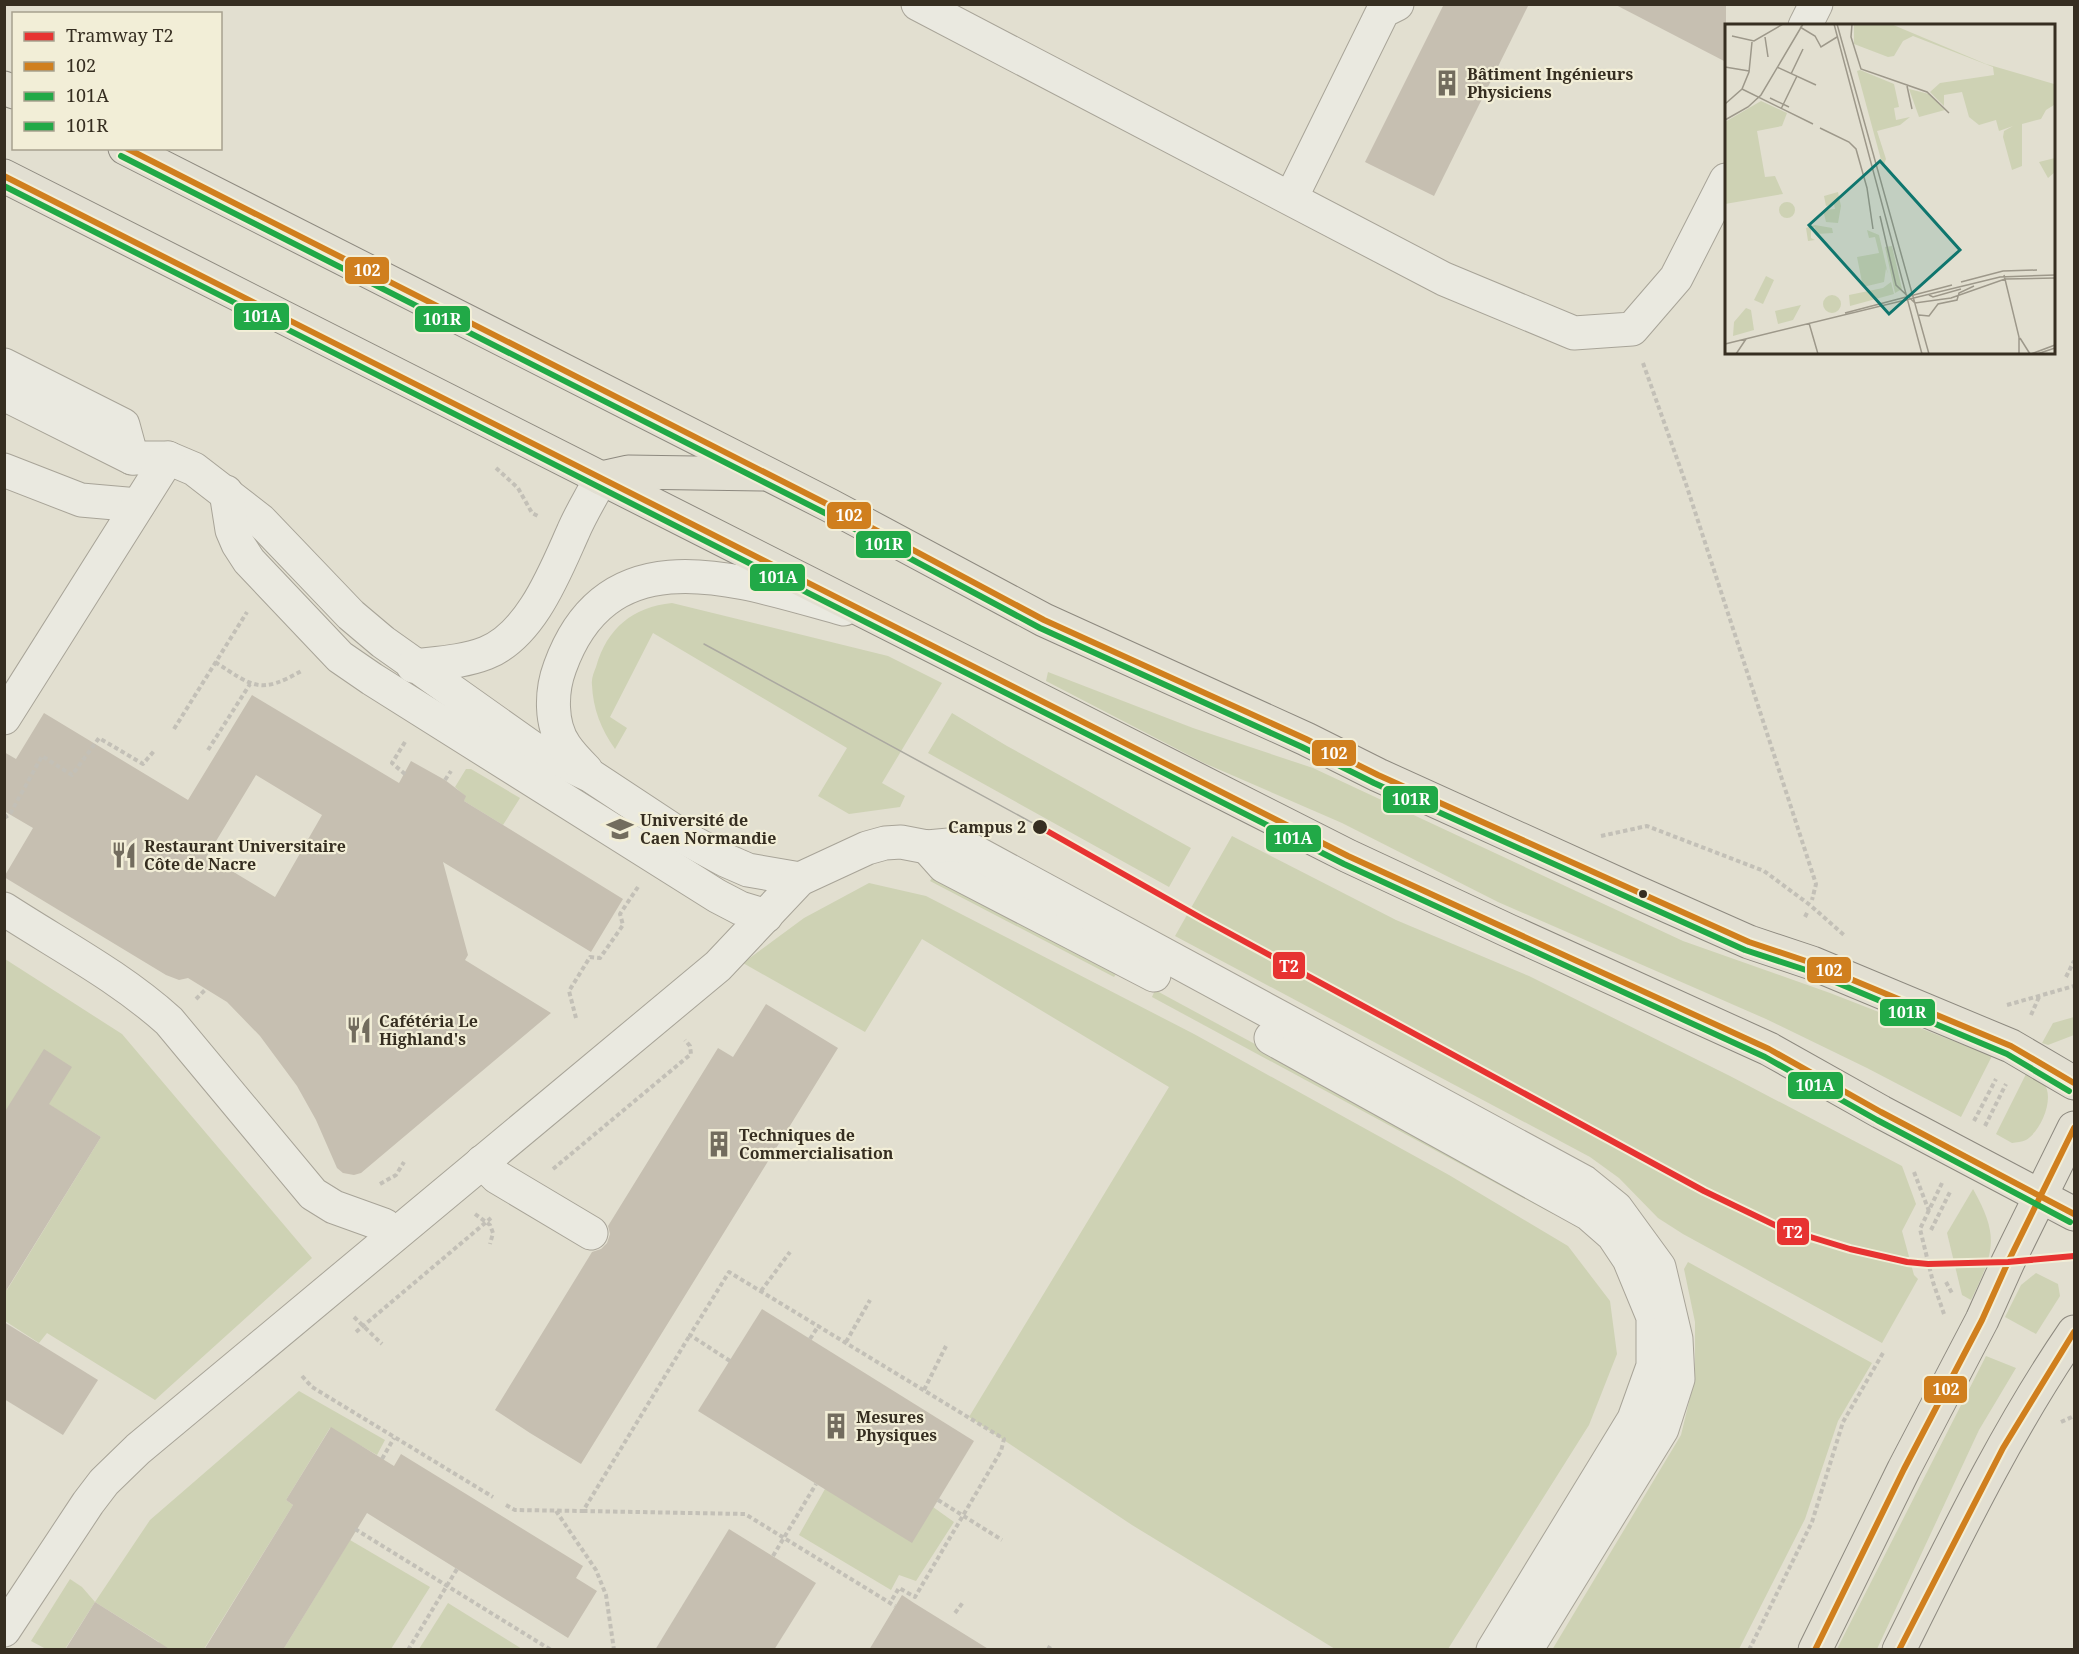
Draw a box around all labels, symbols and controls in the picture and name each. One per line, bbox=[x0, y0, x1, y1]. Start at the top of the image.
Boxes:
legend bbox=[12, 12, 222, 150]
text: Tramway T2 bbox=[66, 23, 174, 47]
inset map bbox=[1725, 24, 2055, 354]
text: 102 bbox=[66, 53, 96, 77]
place label: Bâtiment Ingénieurs Physiciens bbox=[1467, 63, 1633, 103]
building icon: Bâtiment Ingénieurs Physiciens bbox=[1432, 68, 1462, 98]
text: 101A bbox=[66, 83, 109, 107]
text: 101R bbox=[66, 113, 108, 137]
line badge: 102 bbox=[344, 256, 390, 285]
text: 102 bbox=[353, 259, 381, 281]
line badge: 101A bbox=[233, 302, 290, 331]
text: 101A bbox=[242, 305, 283, 327]
line badge: 101R bbox=[414, 305, 471, 333]
text: 101R bbox=[423, 308, 462, 330]
line badge: 102 bbox=[826, 501, 872, 530]
text: 102 bbox=[835, 504, 863, 526]
line badge: 101R bbox=[855, 530, 912, 559]
text: 101R bbox=[865, 533, 904, 555]
line badge: 101A bbox=[749, 563, 806, 592]
text: 101A bbox=[758, 566, 799, 588]
line badge: 102 bbox=[1311, 739, 1357, 767]
text: 102 bbox=[1320, 742, 1348, 764]
line badge: 101R bbox=[1382, 785, 1439, 814]
text: 101R bbox=[1392, 788, 1431, 810]
place label: Université de Caen Normandie bbox=[640, 809, 776, 849]
school or university icon: Université de Caen Normandie bbox=[605, 814, 635, 844]
place label: Campus 2 bbox=[948, 816, 1026, 838]
marker: Campus 2 bbox=[1031, 818, 1049, 836]
line badge: 101A bbox=[1265, 824, 1322, 853]
text: 101A bbox=[1273, 827, 1314, 849]
place label: Restaurant Universitaire Côte de Nacre bbox=[144, 835, 346, 875]
restaurant icon: Restaurant Universitaire Côte de Nacre bbox=[109, 840, 139, 870]
unlabelled marker bbox=[1637, 888, 1649, 900]
line badge: T2 bbox=[1272, 951, 1306, 980]
text: T2 bbox=[1279, 955, 1299, 977]
line badge: 102 bbox=[1806, 956, 1852, 984]
text: 102 bbox=[1815, 959, 1843, 981]
line badge: 101R bbox=[1879, 998, 1936, 1027]
text: 101R bbox=[1888, 1001, 1927, 1023]
place label: Cafétéria Le Highland's bbox=[379, 1010, 478, 1050]
restaurant icon: Cafétéria Le Highland's bbox=[344, 1015, 374, 1045]
line badge: 101A bbox=[1787, 1071, 1844, 1100]
text: 101A bbox=[1795, 1074, 1836, 1096]
place label: Techniques de Commercialisation bbox=[739, 1124, 894, 1164]
building icon: Techniques de Commercialisation bbox=[704, 1129, 734, 1159]
line badge: T2 bbox=[1776, 1217, 1810, 1246]
text: T2 bbox=[1783, 1221, 1803, 1243]
line badge: 102 bbox=[1923, 1375, 1968, 1404]
text: 102 bbox=[1932, 1378, 1960, 1400]
place label: Mesures Physiques bbox=[856, 1406, 937, 1446]
building icon: Mesures Physiques bbox=[821, 1411, 851, 1441]

